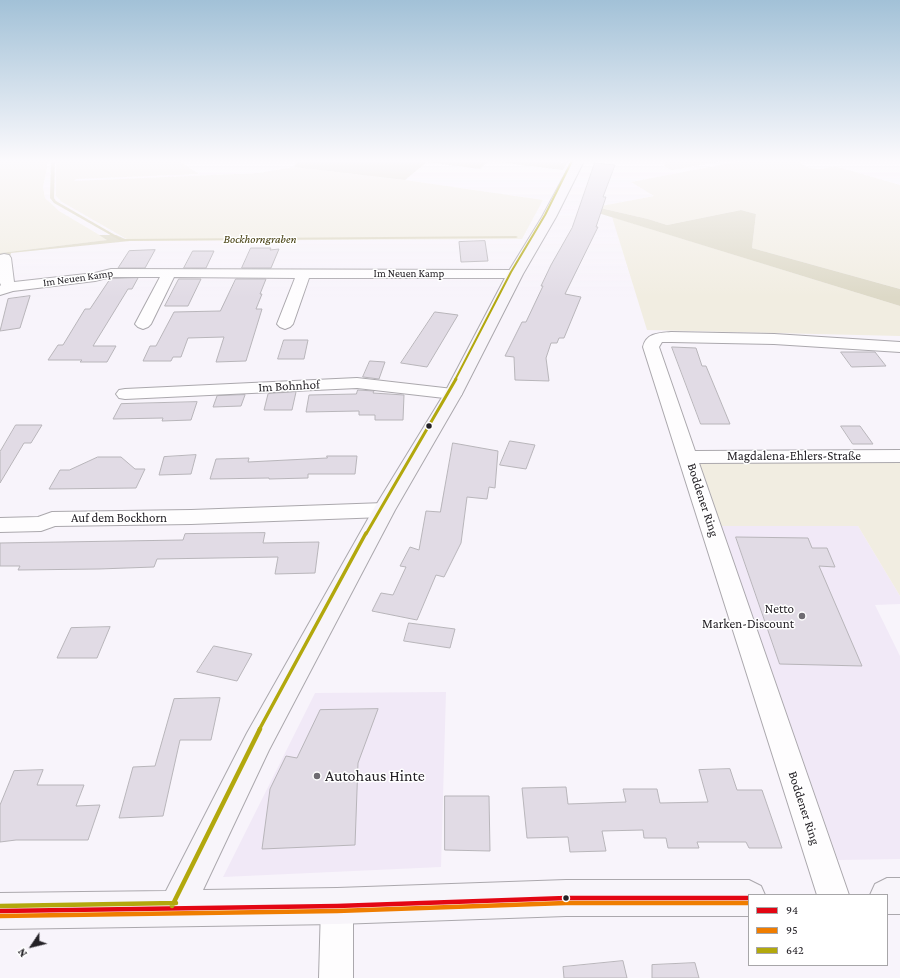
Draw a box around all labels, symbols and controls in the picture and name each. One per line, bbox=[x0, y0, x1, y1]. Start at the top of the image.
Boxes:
water label: Bockhorngraben bbox=[223, 232, 297, 246]
street label: Im Neuen Kamp bbox=[42, 267, 114, 289]
street label: Im Neuen Kamp bbox=[374, 267, 444, 281]
street label: Im Bohnhof bbox=[258, 377, 320, 395]
unlabelled marker bbox=[424, 421, 434, 431]
street label: Magdalena-Ehlers-Straße bbox=[727, 448, 861, 464]
street label: Boddener Ring bbox=[684, 461, 722, 539]
street label: Auf dem Bockhorn bbox=[71, 510, 167, 526]
place label: Netto Marken-Discount bbox=[702, 601, 794, 632]
marker: Netto Marken-Discount bbox=[797, 611, 807, 621]
place label: Autohaus Hinte bbox=[325, 766, 425, 786]
street label: Boddener Ring bbox=[785, 769, 823, 847]
marker: Autohaus Hinte bbox=[312, 771, 322, 781]
unlabelled marker bbox=[561, 893, 571, 903]
legend bbox=[748, 894, 888, 966]
text: 94 bbox=[786, 903, 798, 917]
text: 95 bbox=[786, 923, 798, 937]
north arrow bbox=[12, 926, 52, 966]
text: 642 bbox=[786, 943, 804, 957]
text: N bbox=[15, 946, 29, 959]

